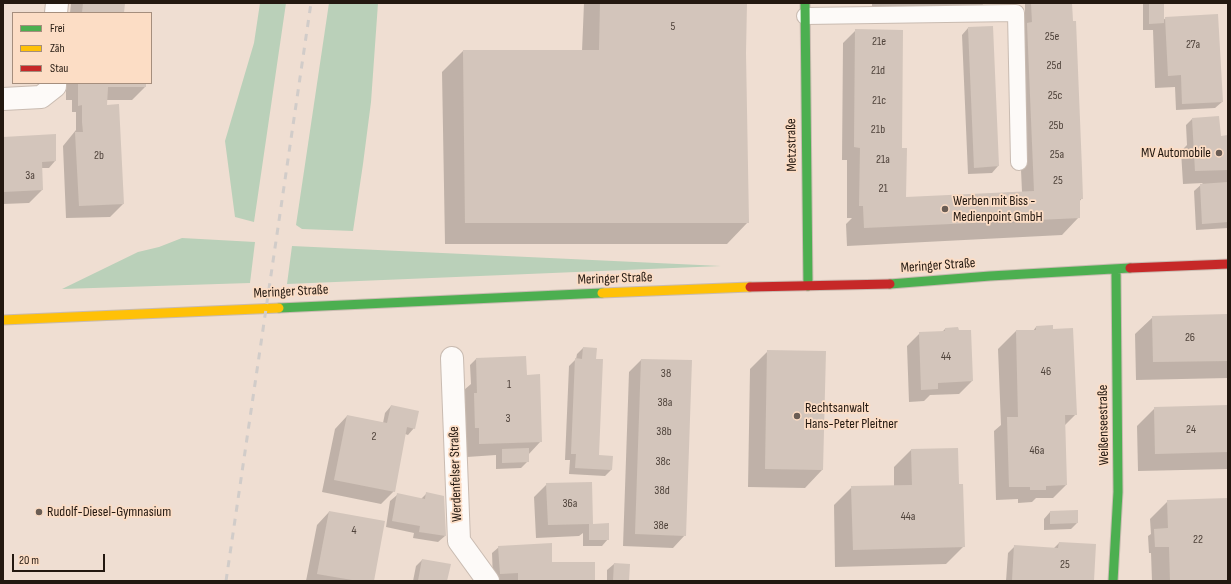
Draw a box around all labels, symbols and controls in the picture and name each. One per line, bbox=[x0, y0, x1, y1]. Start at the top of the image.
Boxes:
legend bbox=[12, 12, 152, 84]
house number: 5 bbox=[671, 20, 675, 34]
text: Frei bbox=[50, 21, 65, 36]
house number: 25e bbox=[1045, 30, 1059, 44]
house number: 21e bbox=[872, 35, 886, 49]
house number: 27a bbox=[1186, 38, 1200, 52]
text: Zäh bbox=[50, 41, 65, 56]
house number: 25d bbox=[1047, 59, 1061, 73]
text: Stau bbox=[50, 61, 68, 76]
house number: 21d bbox=[871, 64, 885, 78]
house number: 25c bbox=[1048, 89, 1062, 103]
house number: 21c bbox=[872, 94, 886, 108]
street label: Metzstraße bbox=[783, 118, 801, 172]
house number: 25b bbox=[1049, 119, 1063, 133]
house number: 21b bbox=[871, 123, 885, 137]
place label: MV Automobile bbox=[1141, 145, 1211, 161]
house number: 25a bbox=[1050, 148, 1064, 162]
marker: MV Automobile bbox=[1214, 148, 1224, 158]
house number: 2b bbox=[94, 149, 104, 163]
house number: 21a bbox=[876, 153, 890, 167]
house number: 3a bbox=[25, 169, 35, 183]
house number: 25 bbox=[1053, 174, 1063, 188]
house number: 21 bbox=[878, 182, 888, 196]
place label: Werben mit Biss - Medienpoint GmbH bbox=[953, 193, 1043, 226]
marker: Werben mit Biss - Medienpoint GmbH bbox=[940, 204, 950, 214]
street label: Meringer Straße bbox=[900, 255, 976, 277]
street label: Meringer Straße bbox=[577, 269, 653, 289]
street label: Meringer Straße bbox=[253, 282, 329, 302]
house number: 26 bbox=[1185, 331, 1195, 345]
house number: 44 bbox=[941, 350, 951, 364]
house number: 46 bbox=[1041, 365, 1051, 379]
house number: 38 bbox=[661, 367, 671, 381]
house number: 1 bbox=[507, 378, 511, 392]
street label: Weißenseestraße bbox=[1095, 384, 1113, 466]
house number: 38a bbox=[658, 396, 672, 410]
place label: Rechtsanwalt Hans-Peter Pleitner bbox=[805, 400, 898, 432]
marker: Rechtsanwalt Hans-Peter Pleitner bbox=[792, 411, 802, 421]
house number: 3 bbox=[505, 412, 511, 426]
house number: 24 bbox=[1186, 423, 1196, 437]
house number: 38b bbox=[656, 425, 672, 439]
street label: Werdenfelser Straße bbox=[446, 426, 466, 522]
house number: 2 bbox=[372, 430, 376, 444]
house number: 46a bbox=[1030, 444, 1044, 458]
house number: 38c bbox=[655, 455, 671, 469]
house number: 38d bbox=[654, 484, 670, 498]
house number: 36a bbox=[563, 497, 577, 511]
place label: Rudolf-Diesel-Gymnasium bbox=[47, 504, 171, 520]
marker: Rudolf-Diesel-Gymnasium bbox=[34, 507, 44, 517]
house number: 44a bbox=[901, 510, 915, 524]
house number: 38e bbox=[653, 519, 669, 533]
house number: 4 bbox=[351, 524, 357, 538]
house number: 22 bbox=[1193, 533, 1203, 547]
scale bar bbox=[14, 546, 107, 572]
text: 20 m bbox=[19, 553, 39, 568]
house number: 25 bbox=[1060, 558, 1070, 572]

